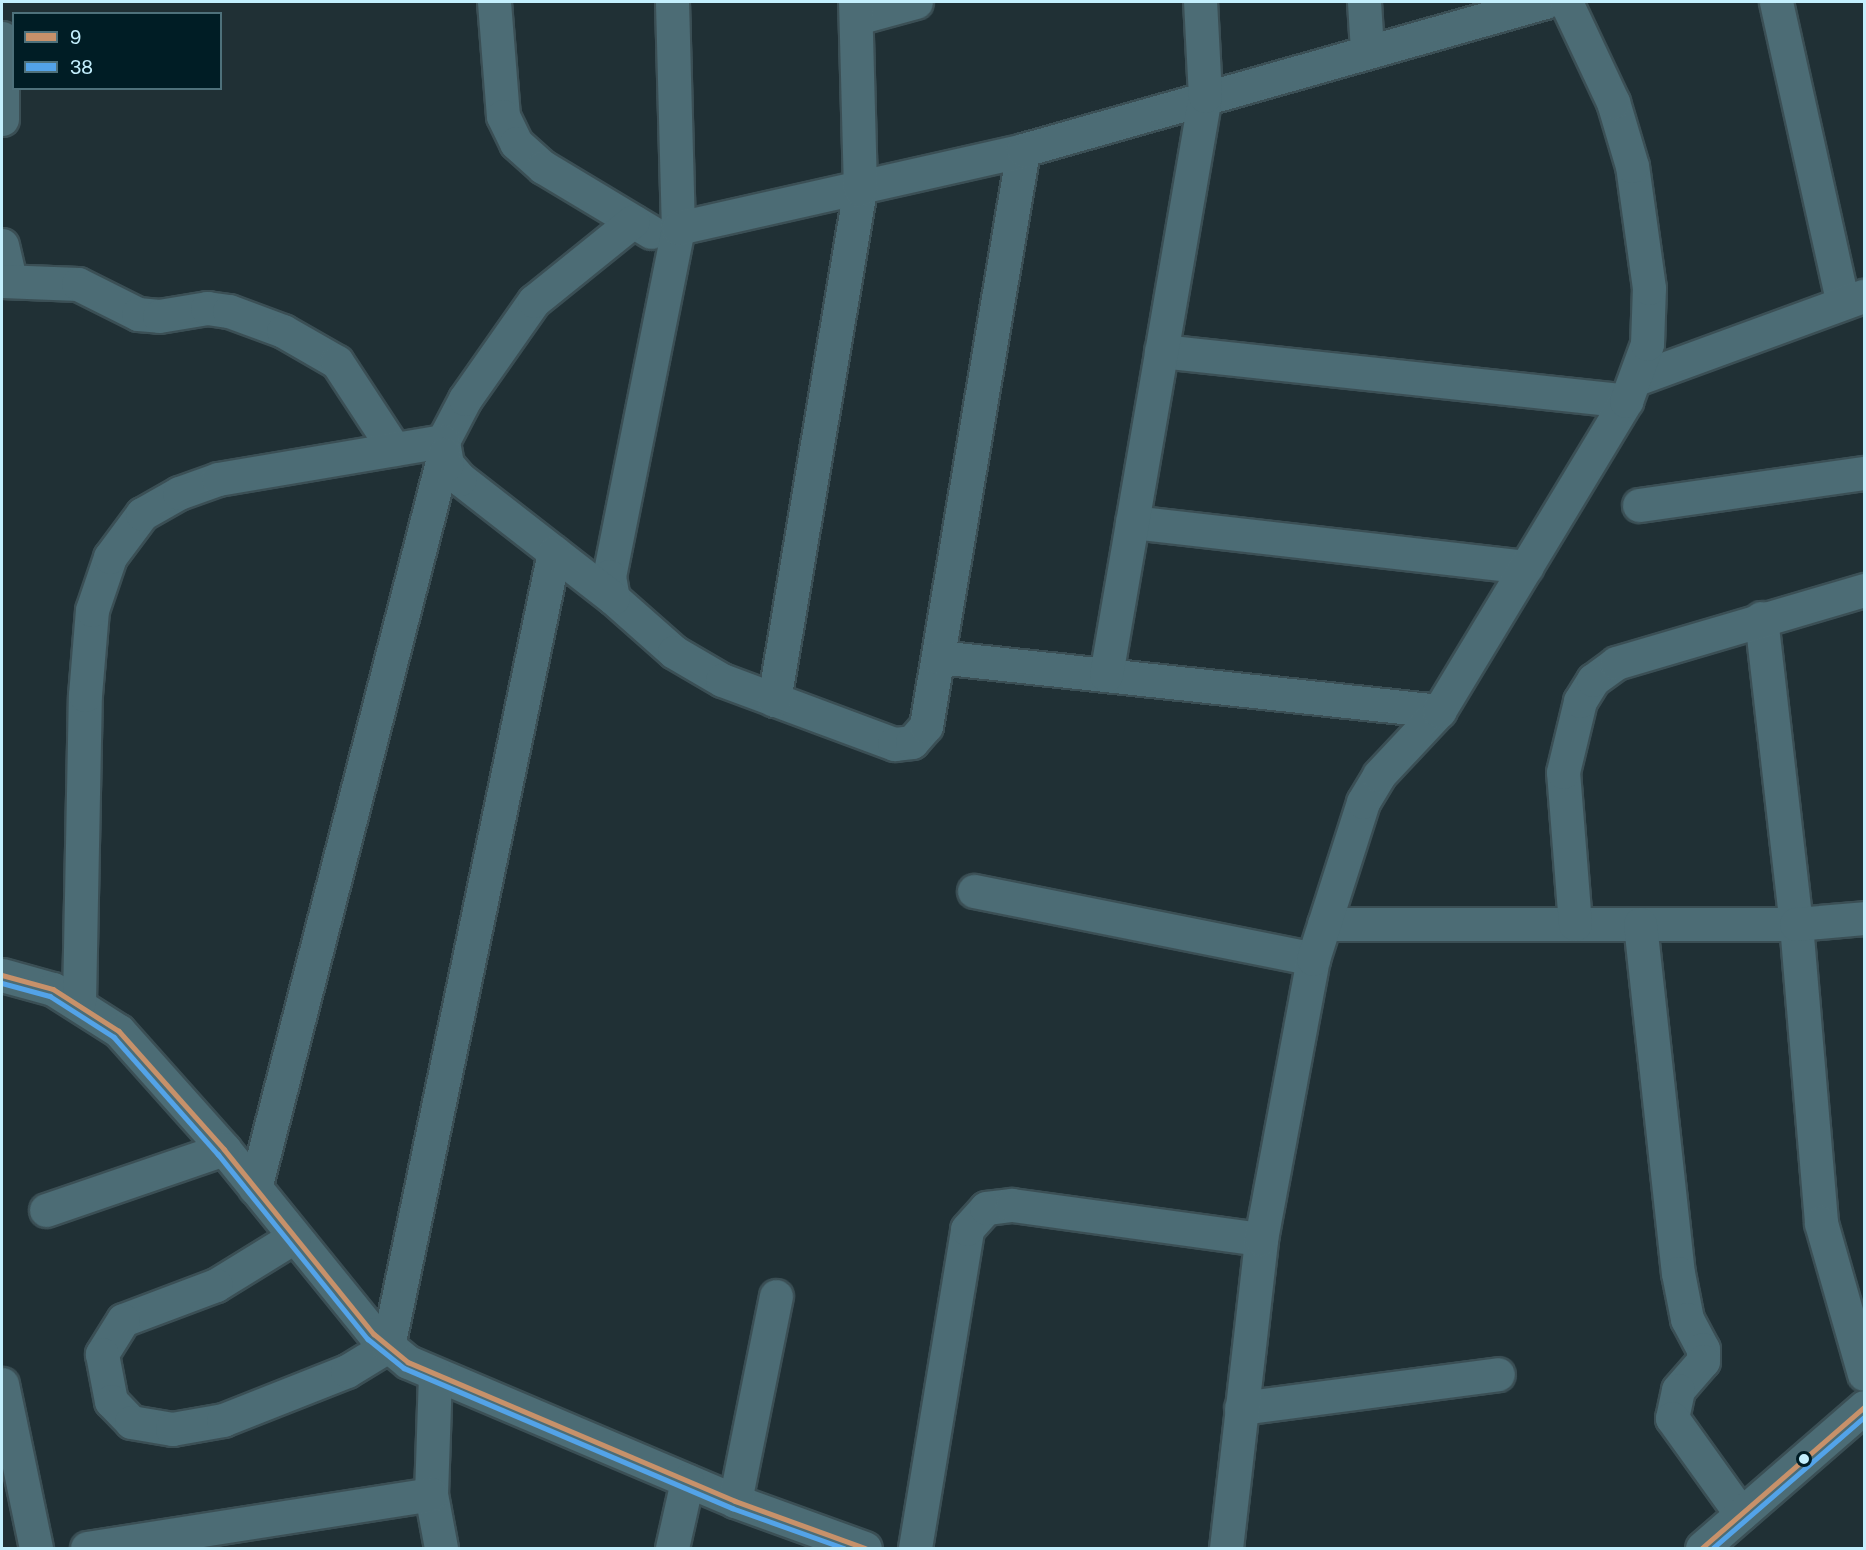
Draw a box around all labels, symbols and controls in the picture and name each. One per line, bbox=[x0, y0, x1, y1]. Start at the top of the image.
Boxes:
legend bbox=[12, 12, 222, 90]
text: 9 bbox=[70, 27, 81, 48]
text: 38 bbox=[70, 57, 93, 78]
unlabelled marker bbox=[1798, 1453, 1810, 1465]

